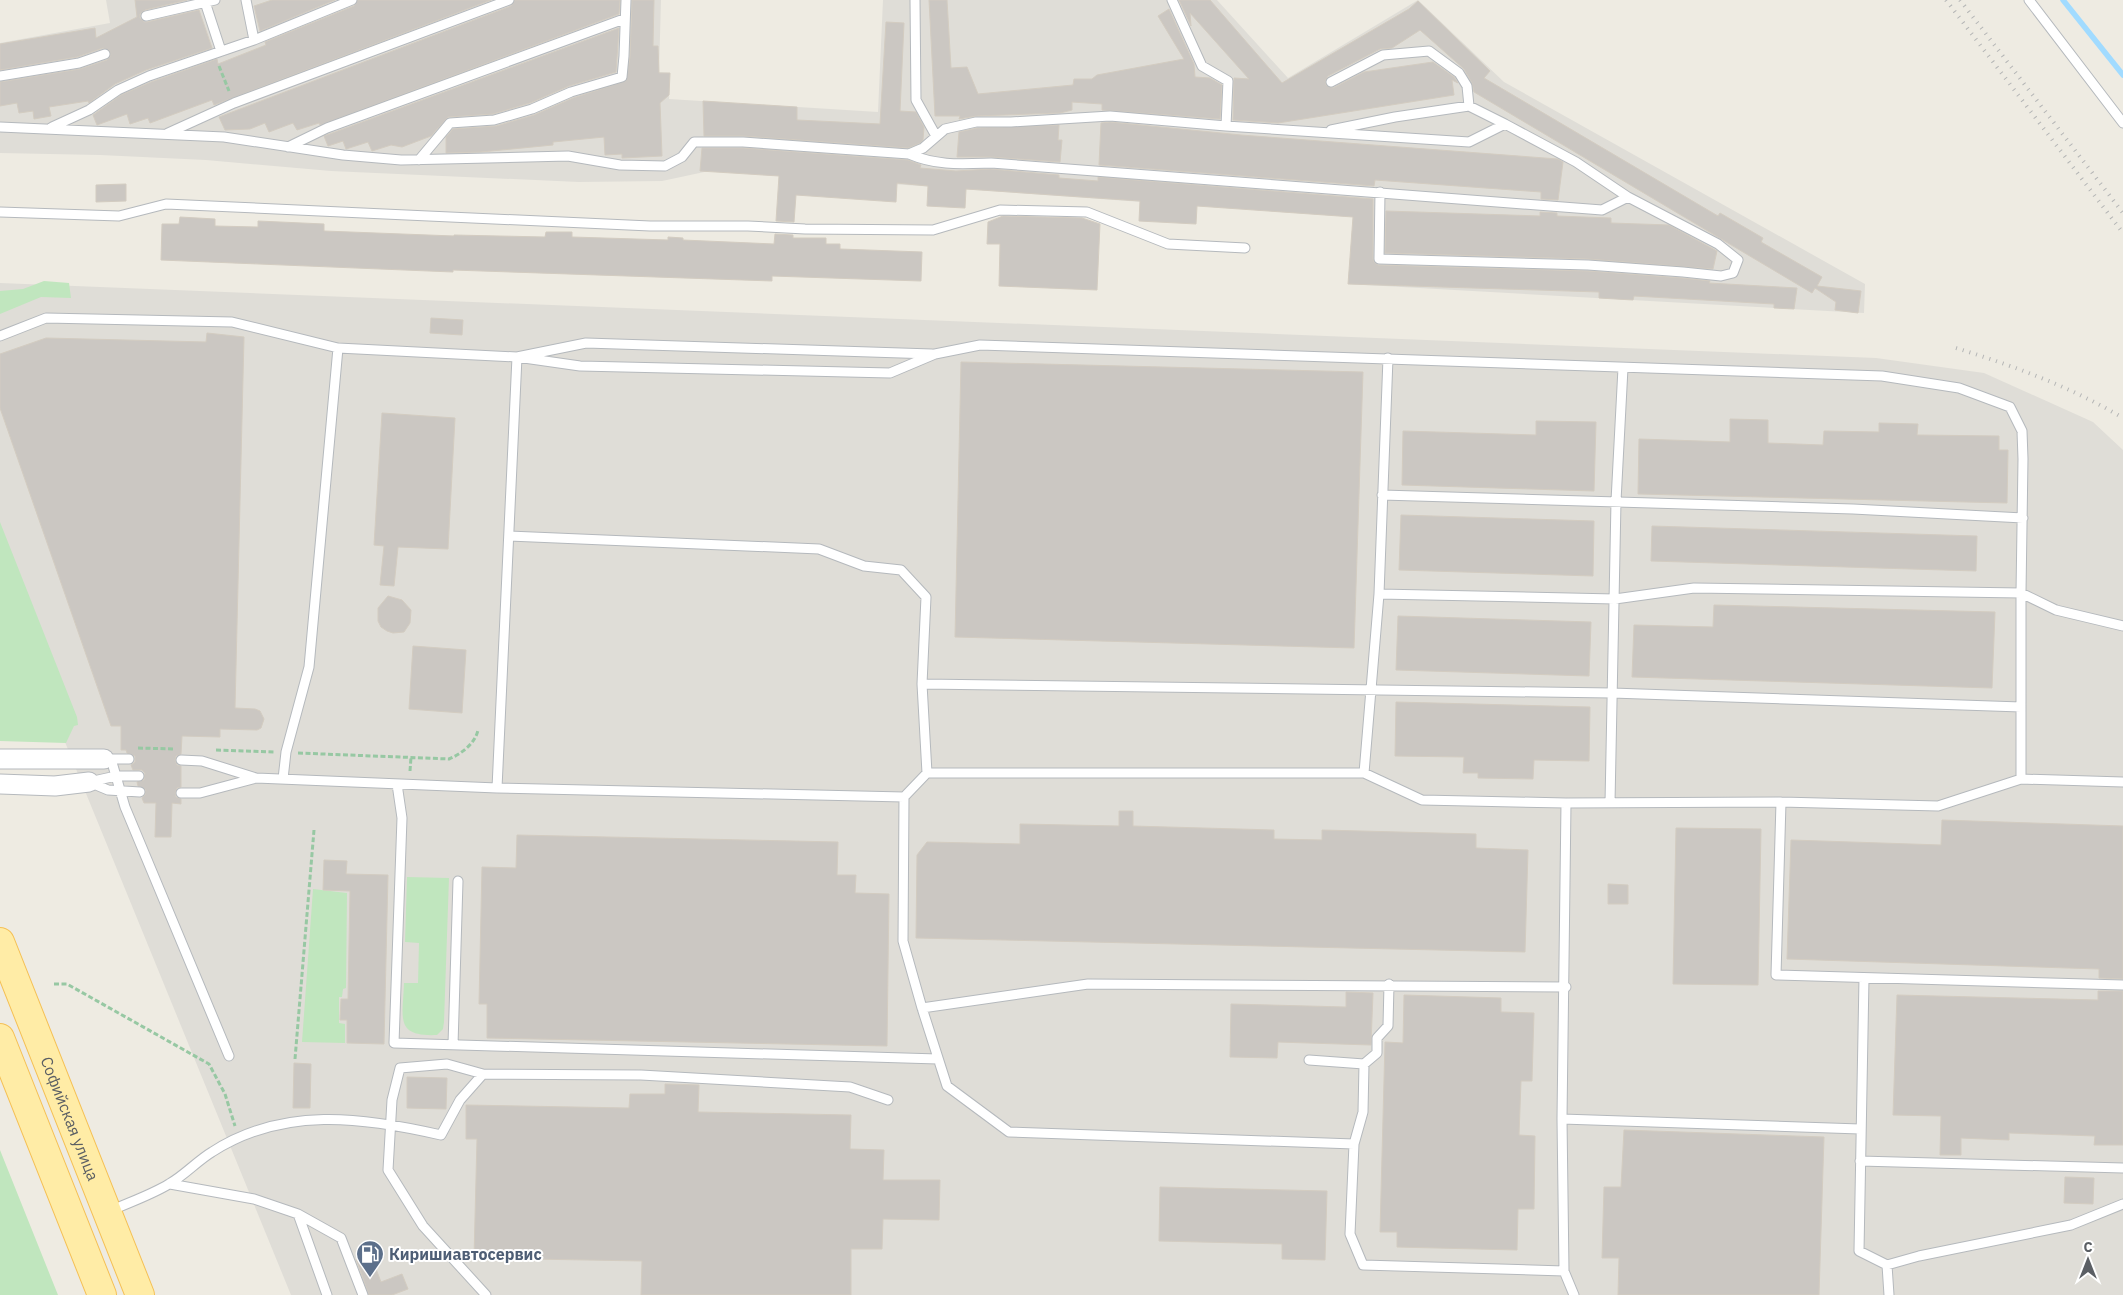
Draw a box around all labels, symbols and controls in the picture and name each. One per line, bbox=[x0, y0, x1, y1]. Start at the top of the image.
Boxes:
street label: Софийская улица bbox=[36, 1054, 104, 1184]
north arrow bbox=[2063, 1235, 2113, 1285]
text: С bbox=[2083, 1238, 2093, 1256]
fuel station icon: Киришиавтосервис bbox=[355, 1239, 385, 1278]
place label: Киришиавтосервис bbox=[389, 1244, 542, 1264]

